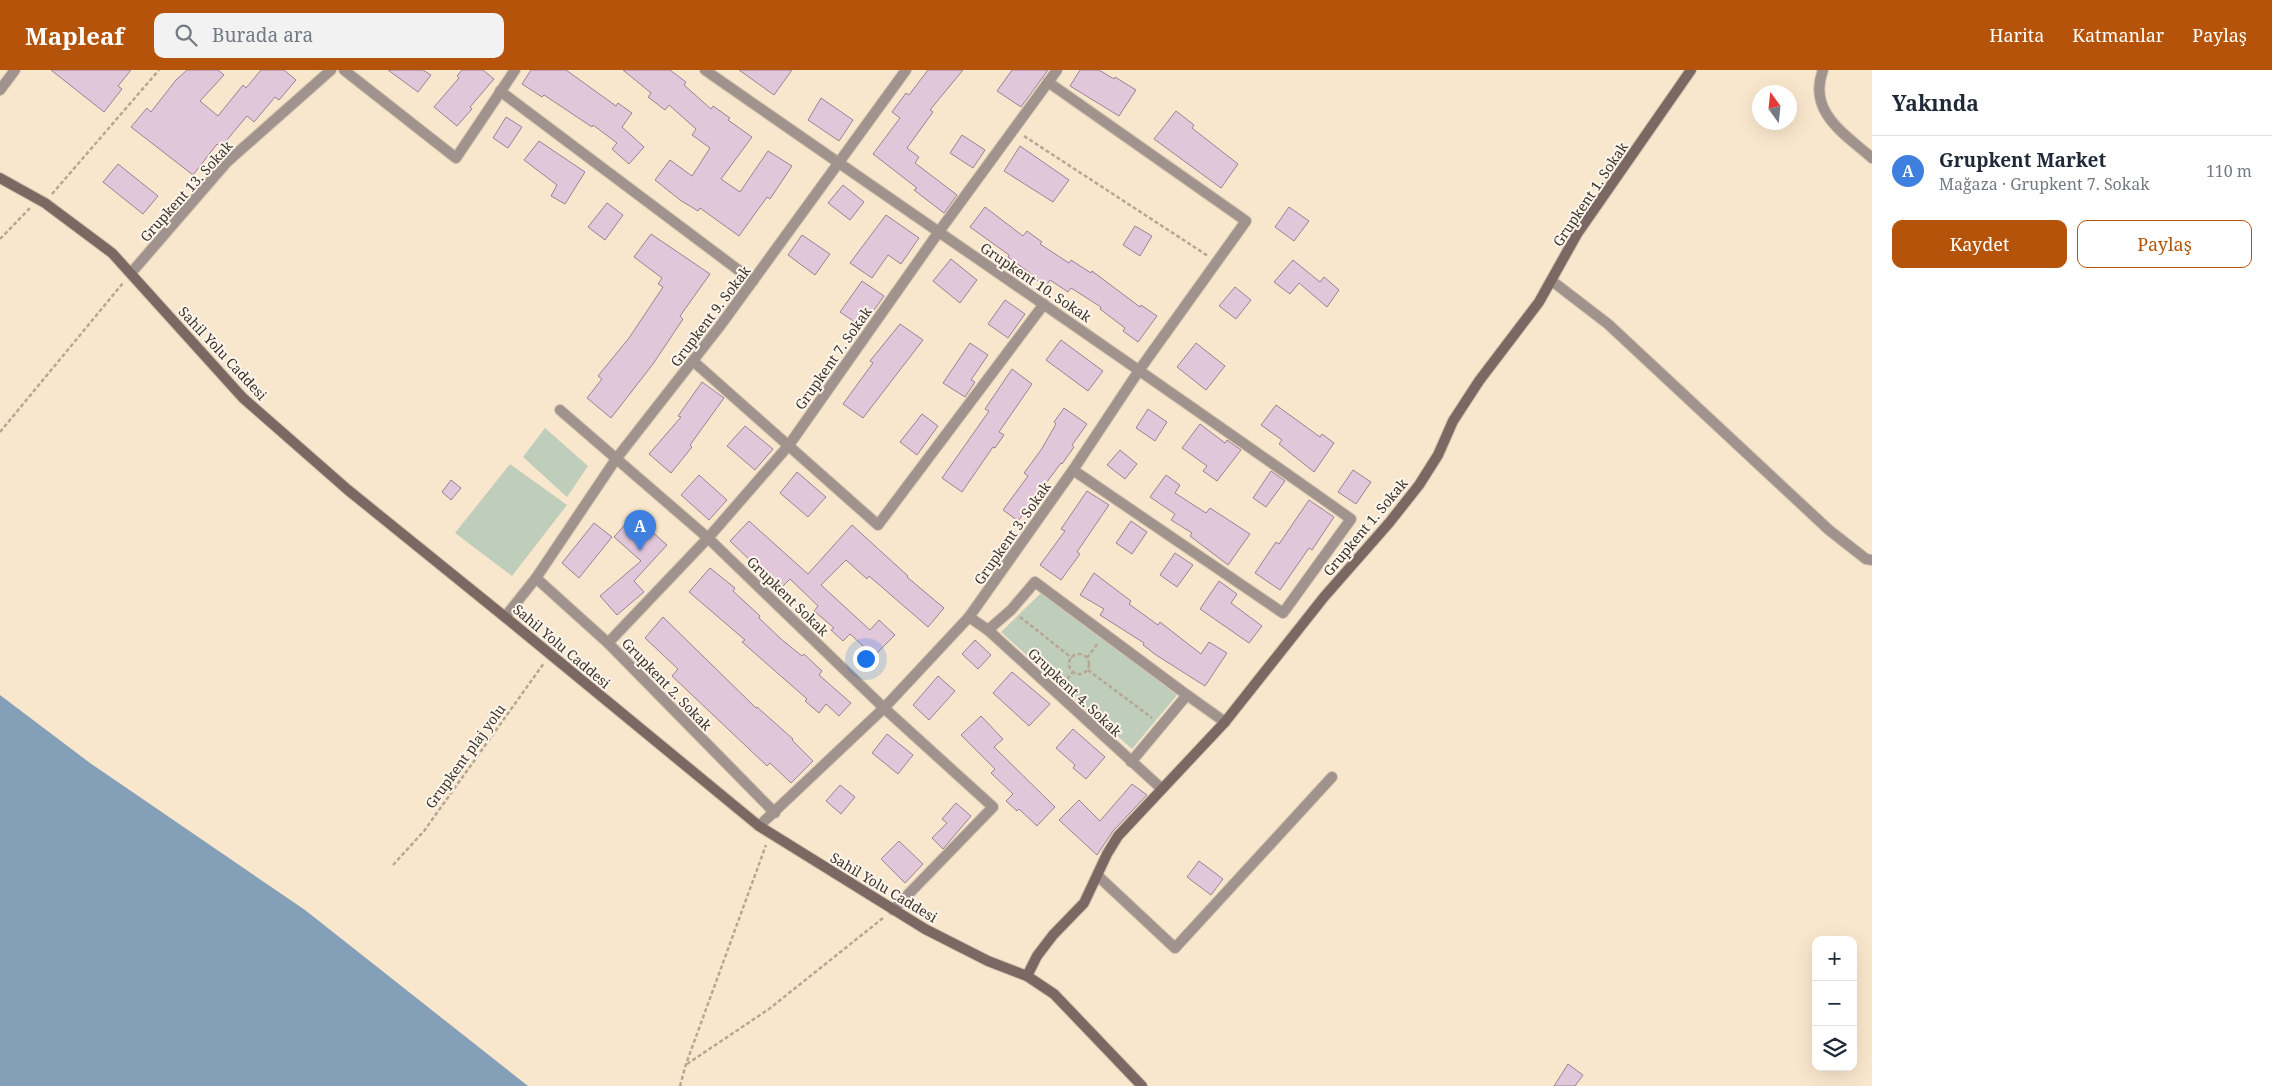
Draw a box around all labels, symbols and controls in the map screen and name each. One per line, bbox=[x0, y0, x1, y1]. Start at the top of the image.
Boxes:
search box bbox=[154, 13, 504, 58]
text: Mapleaf bbox=[25, 19, 124, 52]
icon: search bbox=[172, 21, 200, 49]
text: Burada ara bbox=[212, 22, 313, 48]
text: Harita bbox=[1989, 23, 2044, 47]
text: Katmanlar bbox=[2072, 23, 2164, 47]
text: Paylaş bbox=[2192, 23, 2247, 47]
north arrow bbox=[1752, 85, 1797, 130]
text: Yakında bbox=[1892, 89, 1979, 117]
street label: Grupkent 13. Sokak bbox=[136, 136, 237, 246]
street label: Grupkent 1. Sokak bbox=[1548, 137, 1632, 250]
text: Grupkent Market bbox=[1939, 147, 2106, 173]
text: A bbox=[1902, 160, 1914, 182]
text: 110 m bbox=[2206, 160, 2252, 182]
text: Mağaza · Grupkent 7. Sokak bbox=[1939, 173, 2150, 195]
button: Kaydet bbox=[1892, 220, 2067, 268]
button: Paylaş bbox=[2077, 220, 2252, 268]
street label: Grupkent 10. Sokak bbox=[977, 238, 1096, 327]
street label: Grupkent 9. Sokak bbox=[666, 261, 755, 370]
street label: Sahil Yolu Caddesi bbox=[175, 302, 272, 404]
street label: Grupkent 7. Sokak bbox=[790, 302, 876, 413]
street label: Grupkent 1. Sokak bbox=[1319, 474, 1412, 580]
street label: Grupkent 3. Sokak bbox=[969, 477, 1055, 588]
pin: A bbox=[624, 510, 656, 551]
street label: Grupkent Sokak bbox=[743, 552, 834, 641]
street label: Sahil Yolu Caddesi bbox=[509, 600, 615, 693]
street label: Grupkent 2. Sokak bbox=[618, 634, 717, 735]
street label: Grupkent 4. Sokak bbox=[1024, 643, 1127, 741]
your location bbox=[853, 646, 879, 672]
street label: Grupkent plaj yolu bbox=[421, 700, 509, 812]
street label: Sahil Yolu Caddesi bbox=[827, 848, 941, 927]
map controls bbox=[1812, 936, 1857, 1071]
button: + bbox=[1812, 936, 1857, 981]
button: − bbox=[1812, 981, 1857, 1026]
button: layers bbox=[1812, 1026, 1857, 1071]

